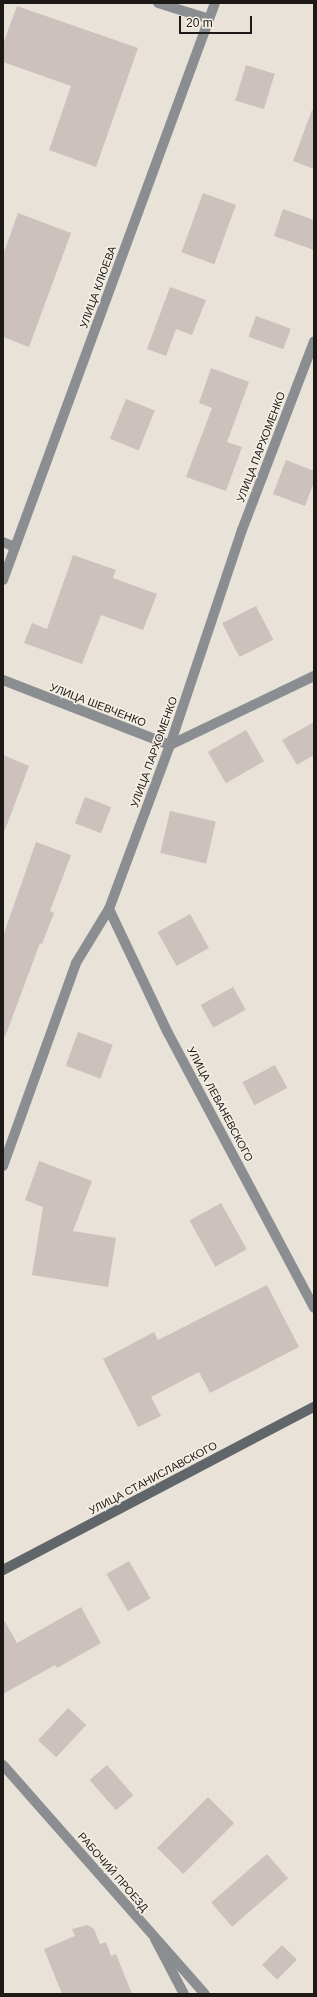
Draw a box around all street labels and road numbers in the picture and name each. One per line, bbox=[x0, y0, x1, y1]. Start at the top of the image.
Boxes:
street label: УЛИЦА КЛЮЕВА bbox=[77, 244, 119, 330]
street label: УЛИЦА ПАРХОМЕНКО bbox=[234, 390, 288, 504]
street label: УЛИЦА ШЕВЧЕНКО bbox=[48, 681, 148, 729]
street label: УЛИЦА ПАРХОМЕНКО bbox=[128, 695, 180, 809]
street label: УЛИЦА ЛЕВАНЕВСКОГО bbox=[184, 1044, 256, 1164]
street label: УЛИЦА СТАНИСЛАВСКОГО bbox=[87, 1439, 219, 1517]
street label: РАБОЧИЙ ПРОЕЗД bbox=[75, 1830, 151, 1914]

